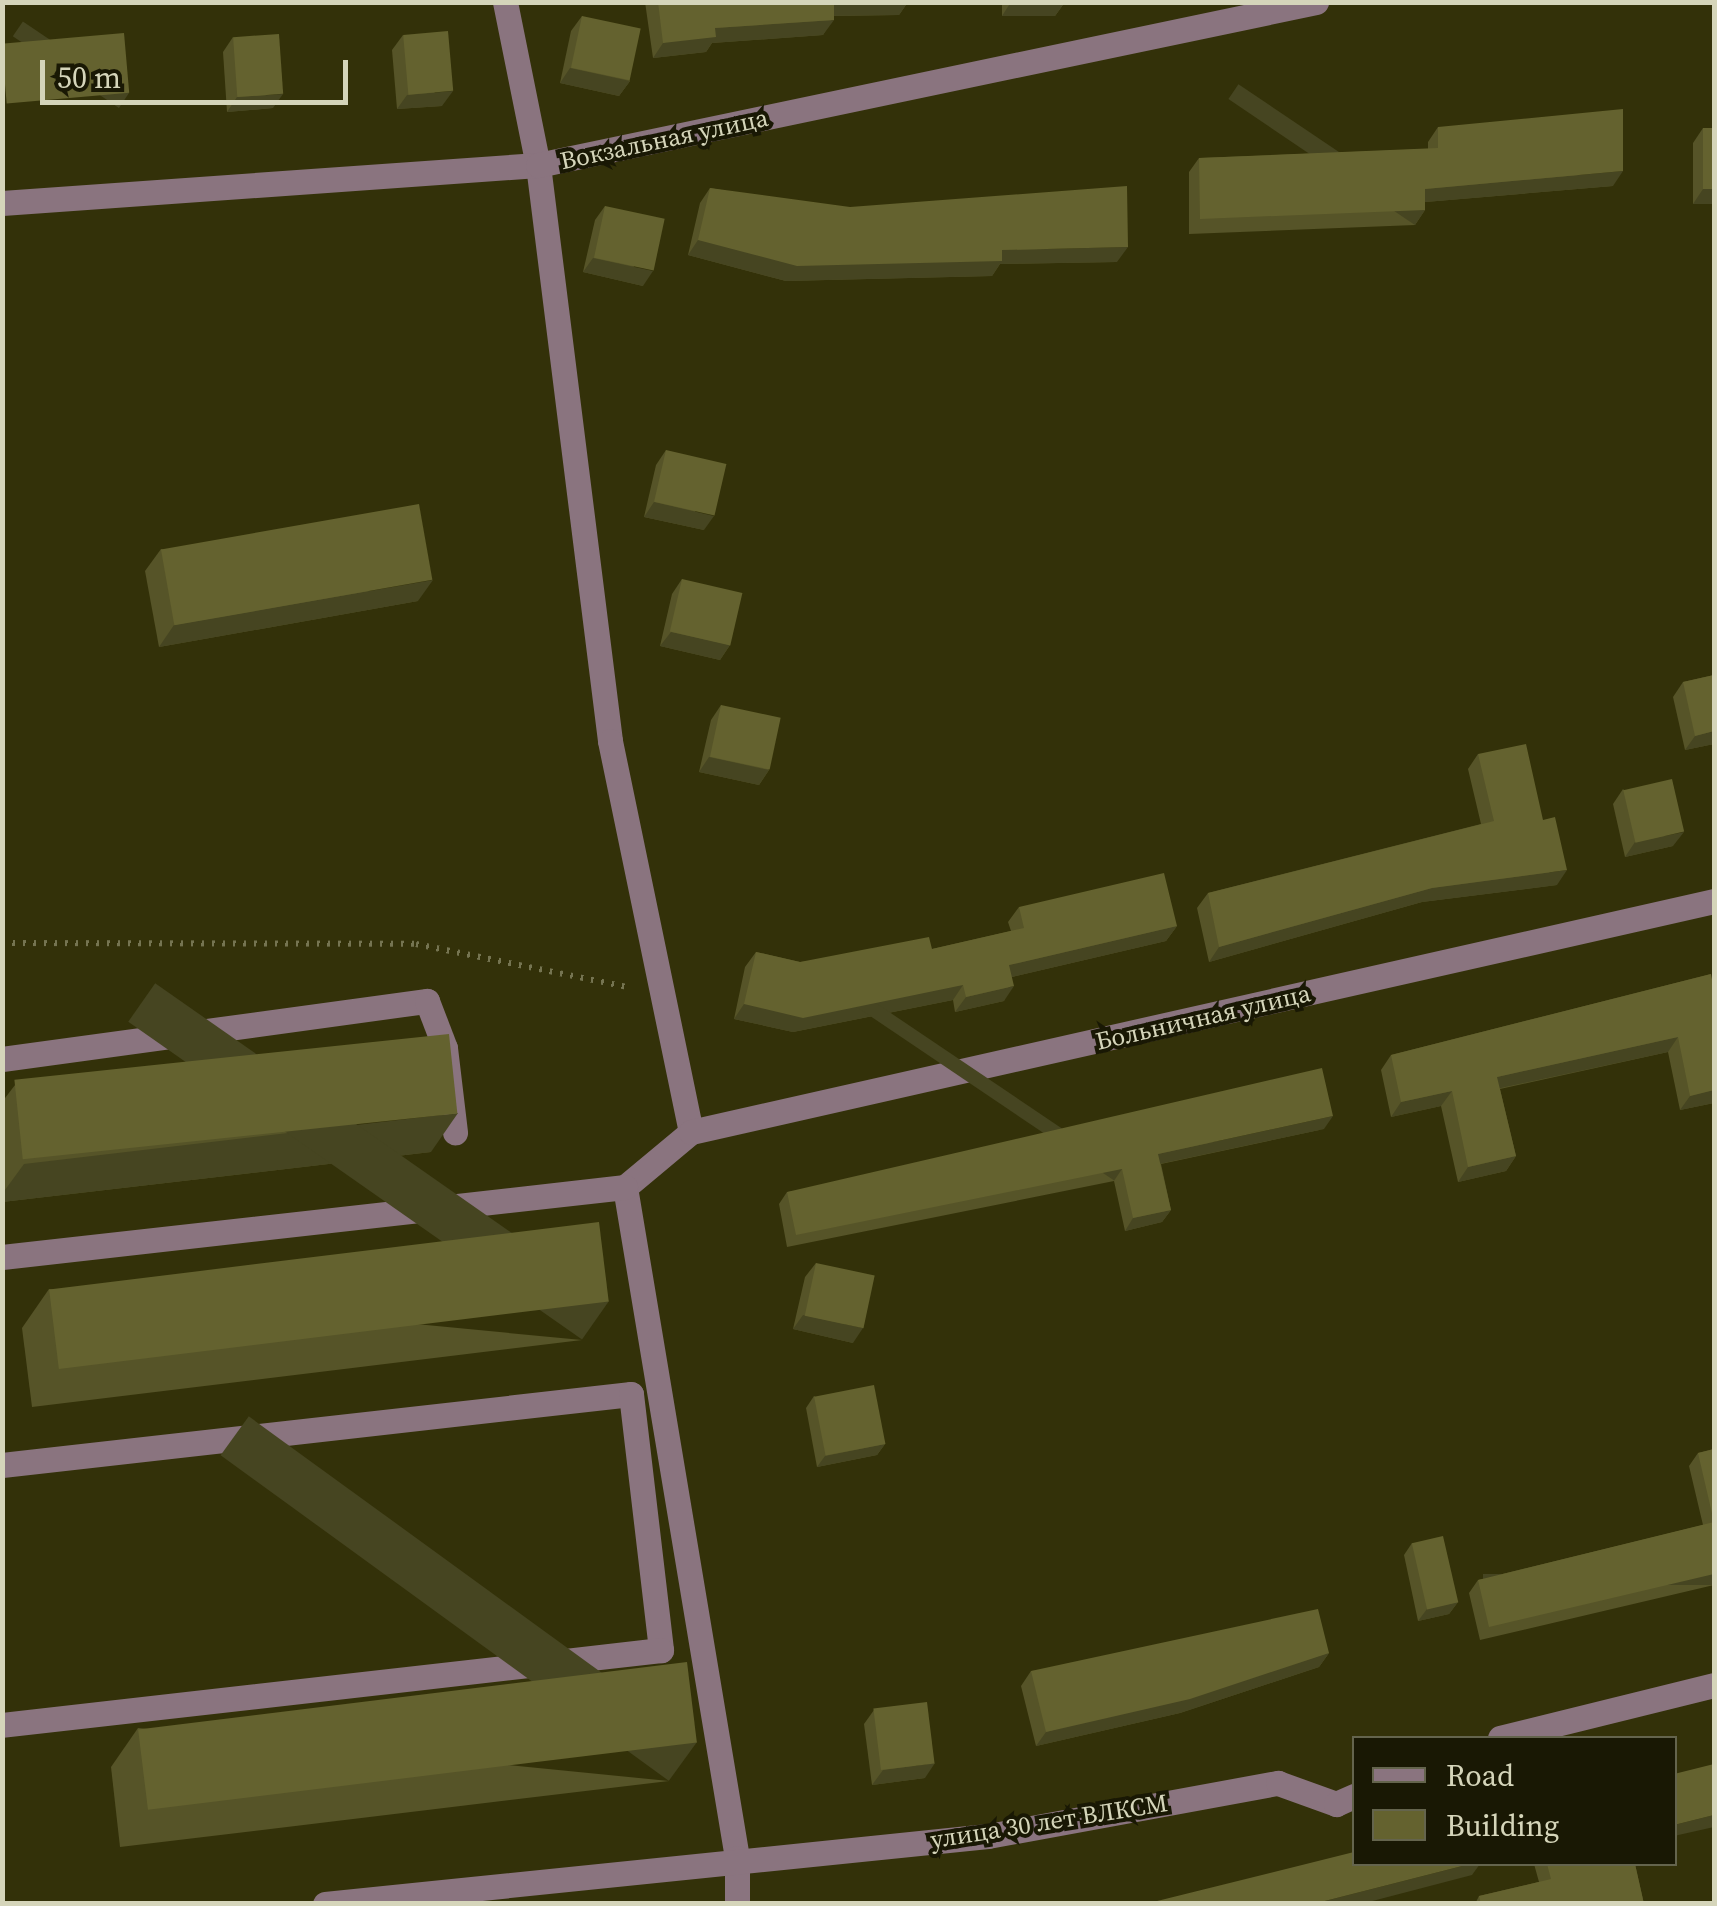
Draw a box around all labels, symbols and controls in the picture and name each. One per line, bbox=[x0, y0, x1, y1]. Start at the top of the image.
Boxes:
scale bar bbox=[45, 40, 352, 102]
text: 50 m bbox=[57, 57, 121, 98]
street label: Вокзальная улица bbox=[557, 102, 771, 176]
street label: Больничная улица bbox=[1093, 978, 1313, 1056]
legend bbox=[1352, 1736, 1677, 1866]
text: Road bbox=[1446, 1755, 1514, 1796]
street label: улица 30 лет ВЛКСМ bbox=[928, 1787, 1170, 1855]
text: Building bbox=[1446, 1805, 1559, 1846]

